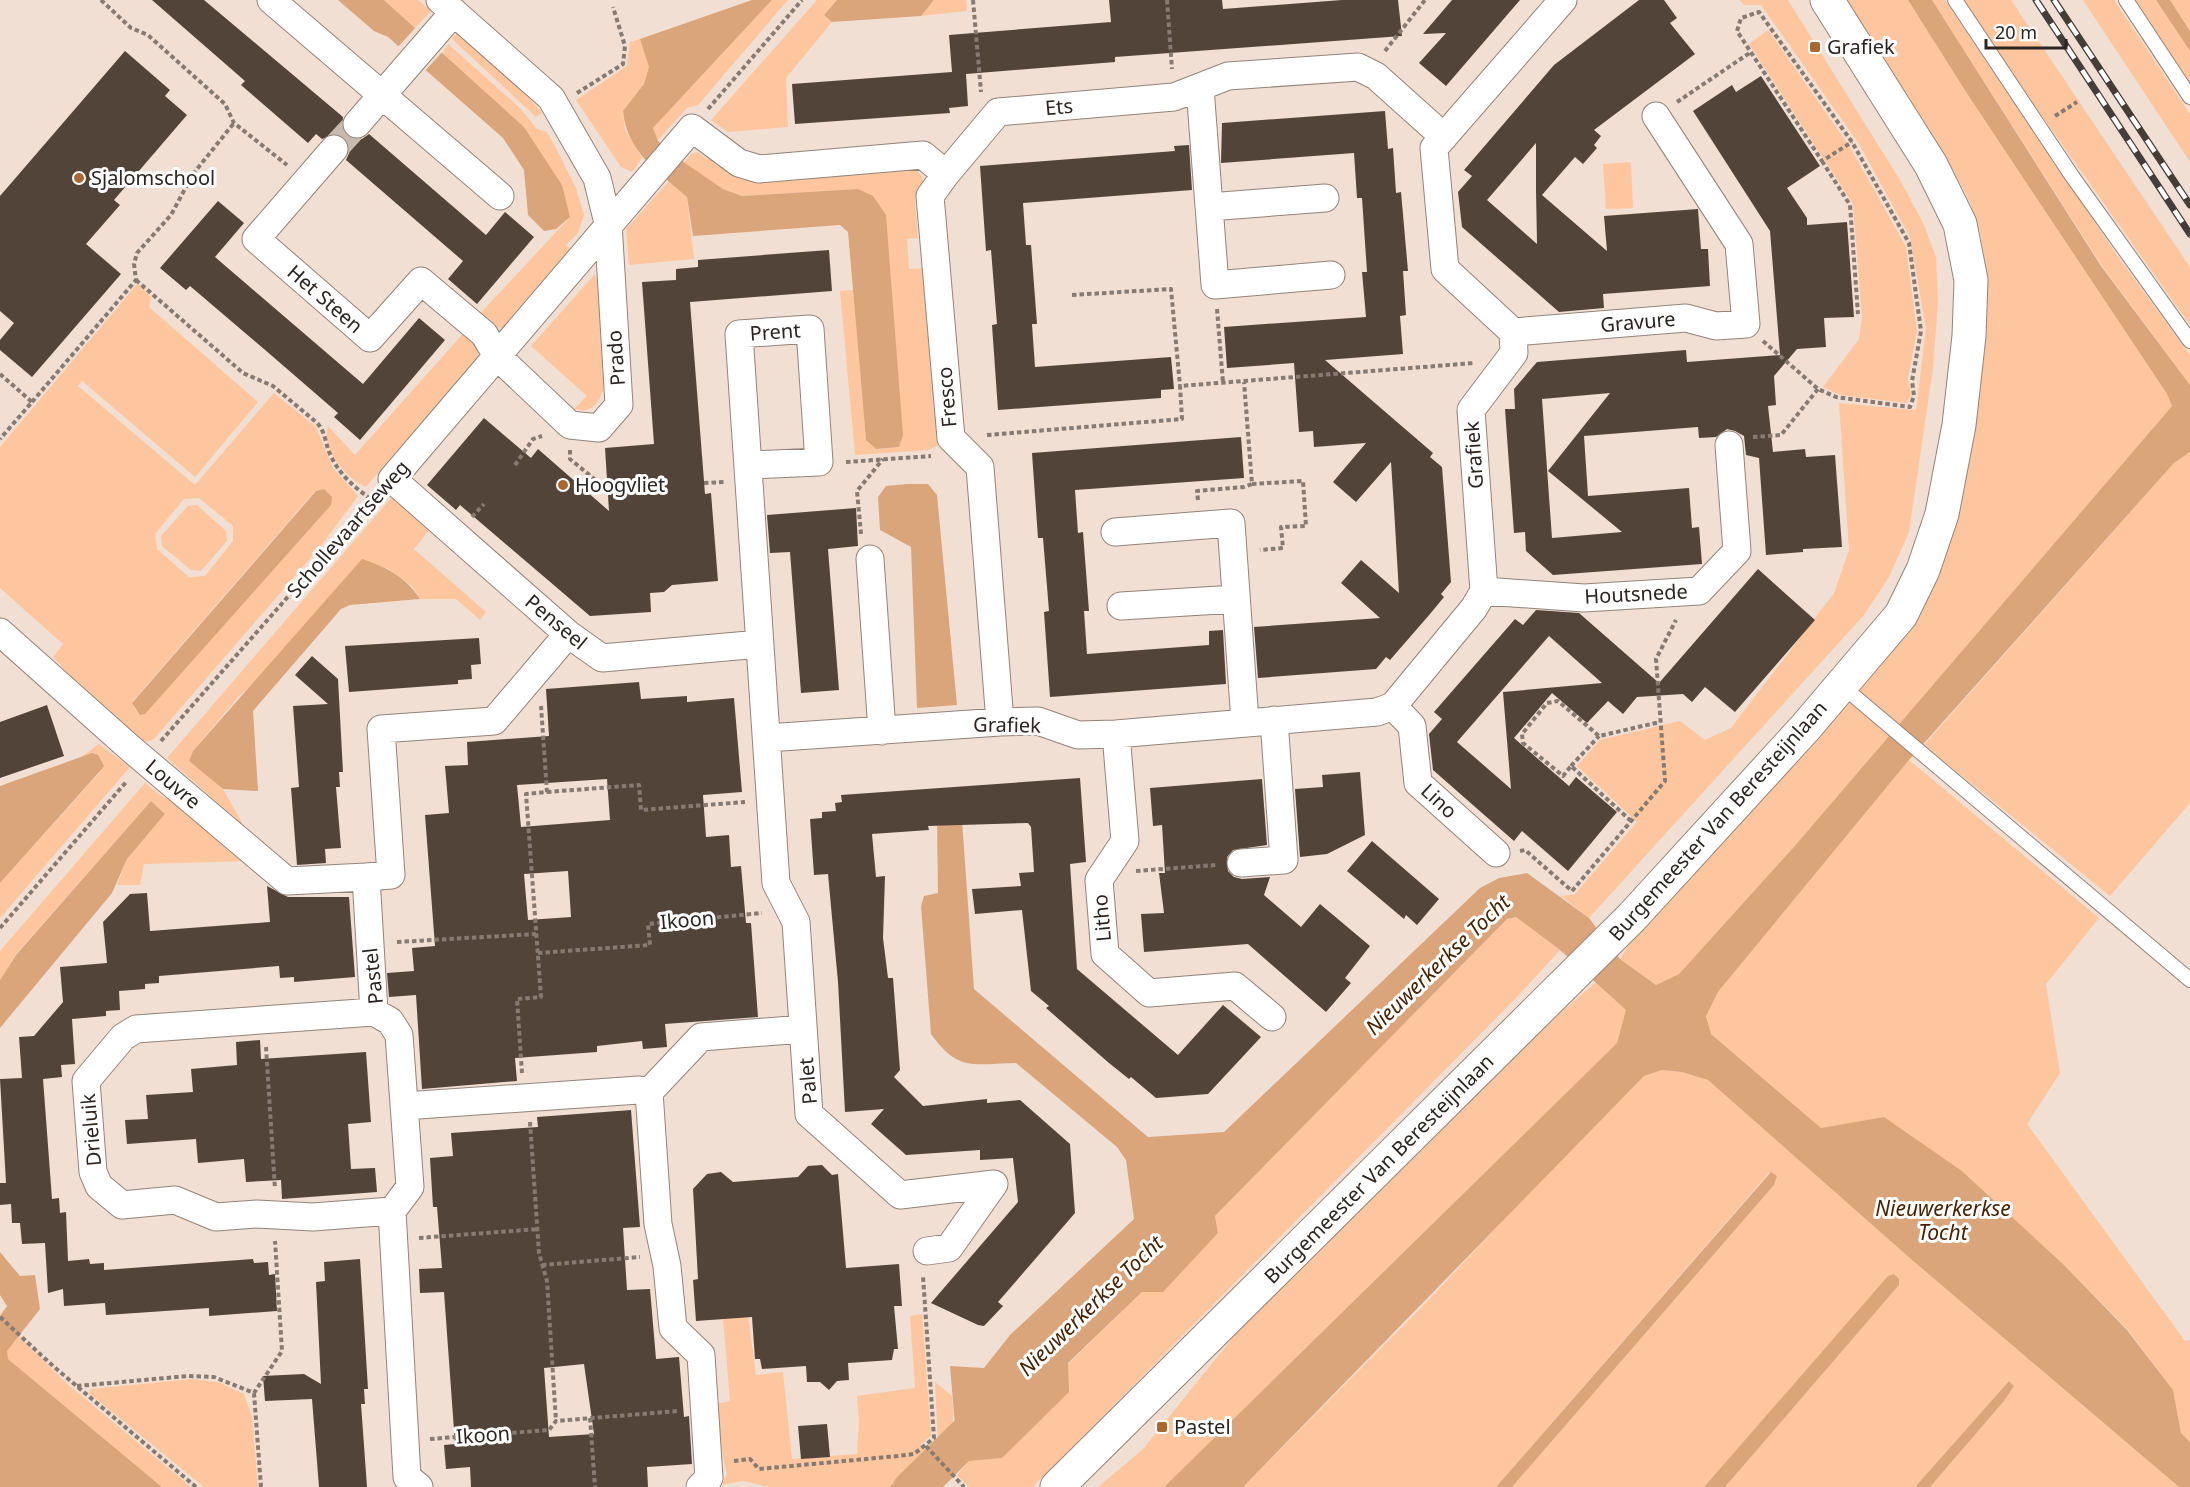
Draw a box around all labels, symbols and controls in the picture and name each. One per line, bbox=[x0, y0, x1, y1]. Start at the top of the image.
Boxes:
scale bar bbox=[1986, 12, 2066, 50]
text: 20 m bbox=[1995, 20, 2037, 44]
place label: Grafiek bbox=[1827, 33, 1895, 60]
marker: Grafiek bbox=[1808, 40, 1822, 54]
street label: Ets bbox=[1044, 92, 1074, 121]
place label: Sjalomschool bbox=[91, 164, 215, 191]
marker: Sjalomschool bbox=[72, 171, 86, 185]
street label: Het Steen bbox=[282, 258, 369, 339]
street label: Gravure bbox=[1599, 305, 1677, 338]
street label: Prent bbox=[749, 316, 801, 347]
street label: Prado bbox=[600, 329, 631, 387]
street label: Fresco bbox=[930, 366, 963, 429]
street label: Grafiek bbox=[1458, 420, 1489, 490]
street label: Schollevaartseweg bbox=[280, 454, 415, 603]
place label: Hoogvliet bbox=[575, 471, 665, 498]
marker: Hoogvliet bbox=[556, 478, 570, 492]
street label: Houtsnede bbox=[1584, 577, 1688, 610]
street label: Penseel bbox=[520, 588, 593, 655]
street label: Burgemeester Van Beresteijnlaan bbox=[1602, 695, 1833, 946]
street label: Grafiek bbox=[973, 710, 1041, 739]
street label: Louvre bbox=[140, 753, 207, 815]
street label: Lino bbox=[1415, 777, 1463, 824]
water label: Nieuwerkerkse Tocht bbox=[1359, 887, 1516, 1041]
street label: Litho bbox=[1086, 893, 1117, 943]
street label: Ikoon bbox=[659, 904, 715, 935]
street label: Pastel bbox=[356, 947, 389, 1006]
street label: Burgemeester Van Beresteijnlaan bbox=[1258, 1048, 1499, 1289]
street label: Palet bbox=[792, 1056, 823, 1106]
street label: Drieluik bbox=[74, 1092, 107, 1167]
water label: Nieuwerkerkse Tocht bbox=[1875, 1194, 2011, 1246]
water label: Nieuwerkerkse Tocht bbox=[1012, 1228, 1169, 1382]
place label: Pastel bbox=[1174, 1413, 1231, 1440]
street label: Ikoon bbox=[455, 1419, 511, 1450]
marker: Pastel bbox=[1155, 1420, 1169, 1434]

